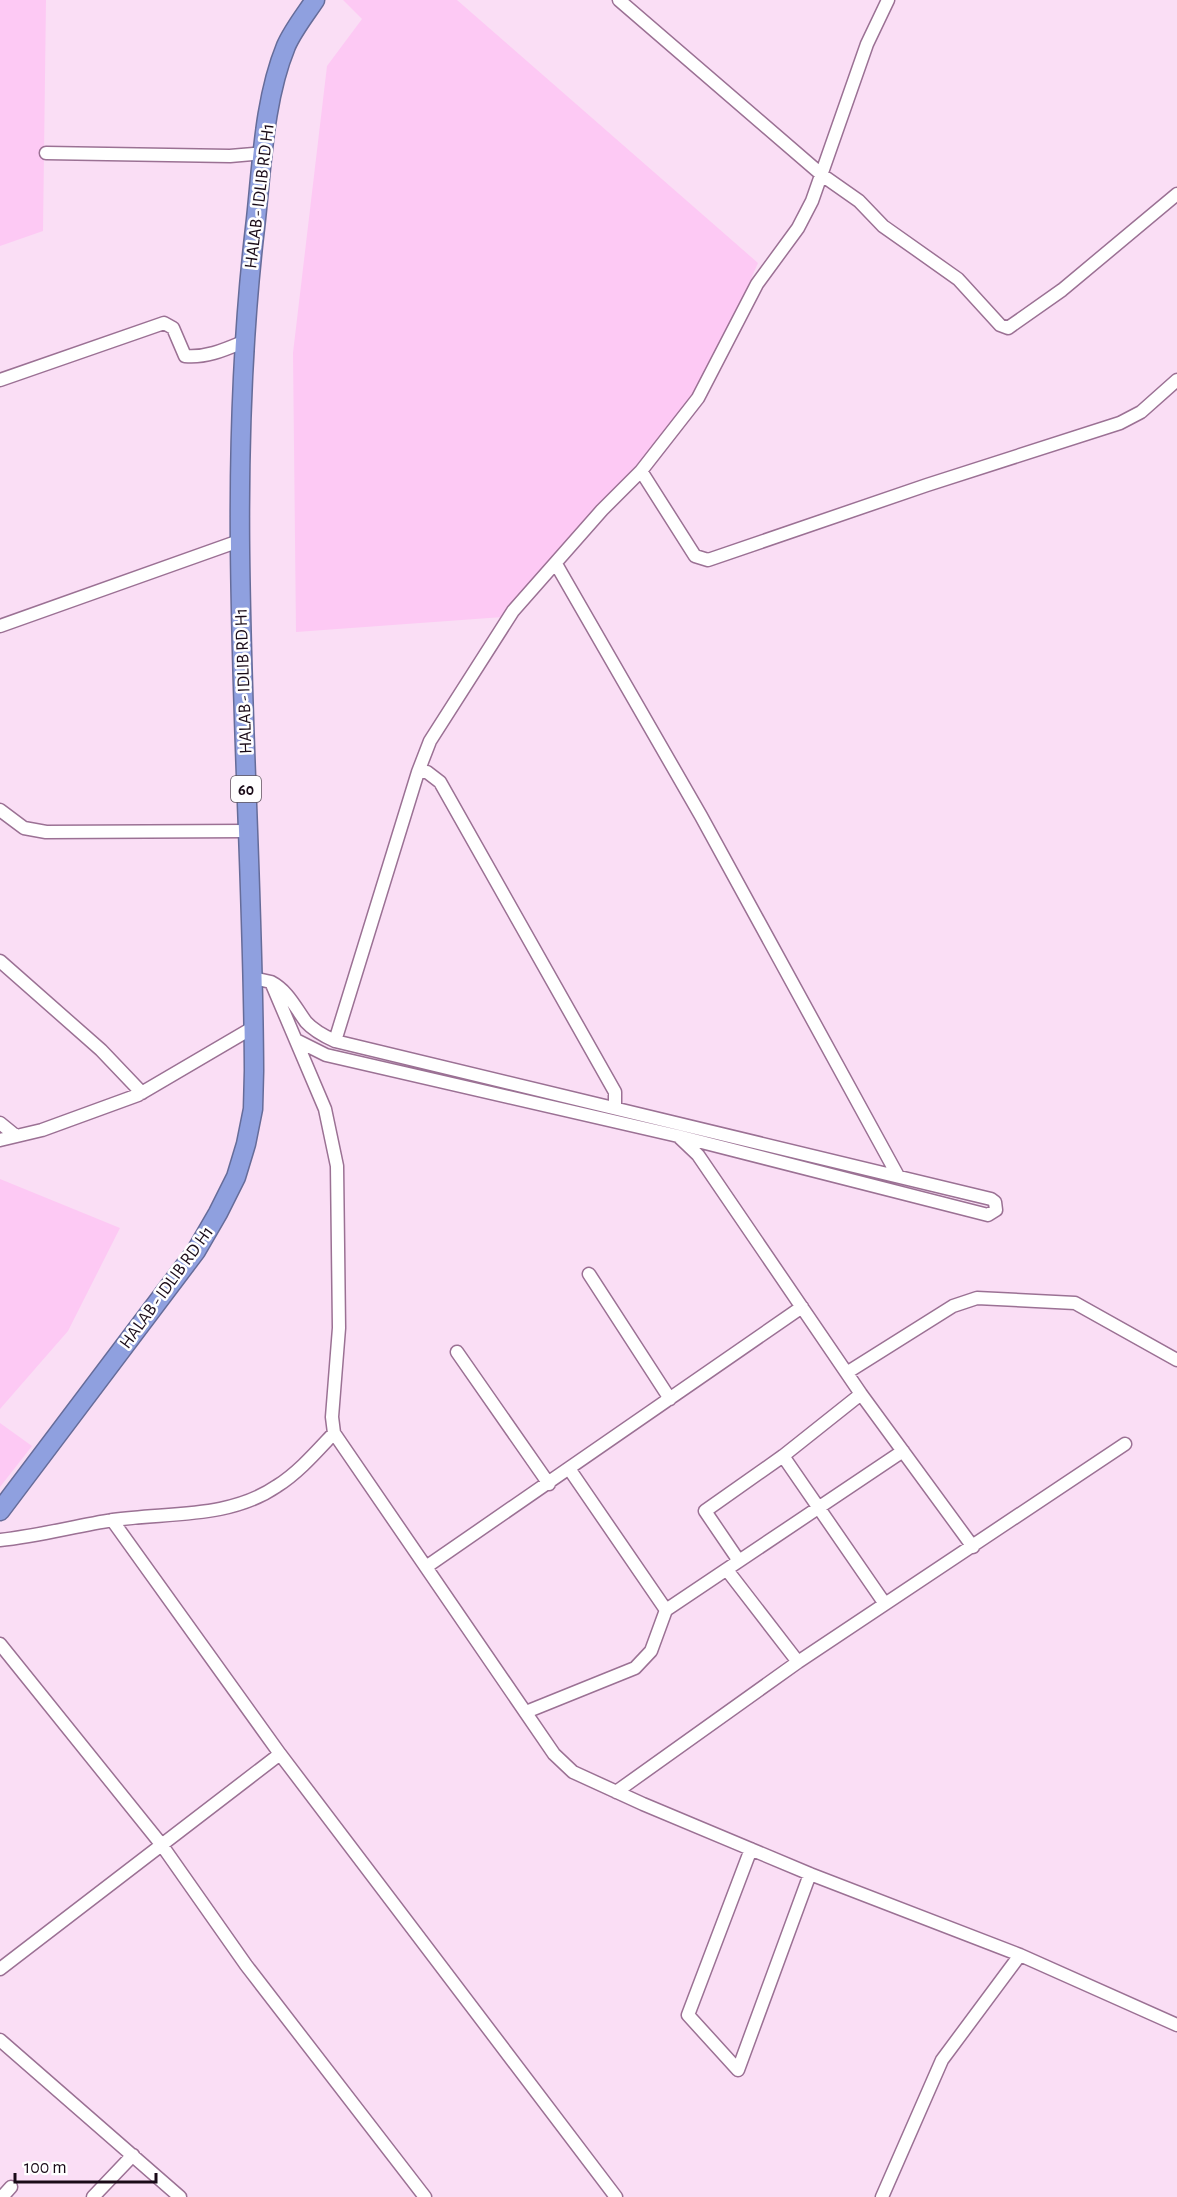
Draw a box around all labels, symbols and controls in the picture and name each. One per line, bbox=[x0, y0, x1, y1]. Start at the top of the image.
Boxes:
street label: HALAB - IDLIB RD H1 bbox=[242, 122, 278, 270]
street label: HALAB - IDLIB RD H1 bbox=[232, 608, 256, 754]
road number: 60 bbox=[231, 776, 261, 802]
street label: HALAB - IDLIB RD H1 bbox=[117, 1223, 217, 1352]
scale bar bbox=[15, 2146, 156, 2184]
text: 100 m bbox=[24, 2159, 67, 2177]

